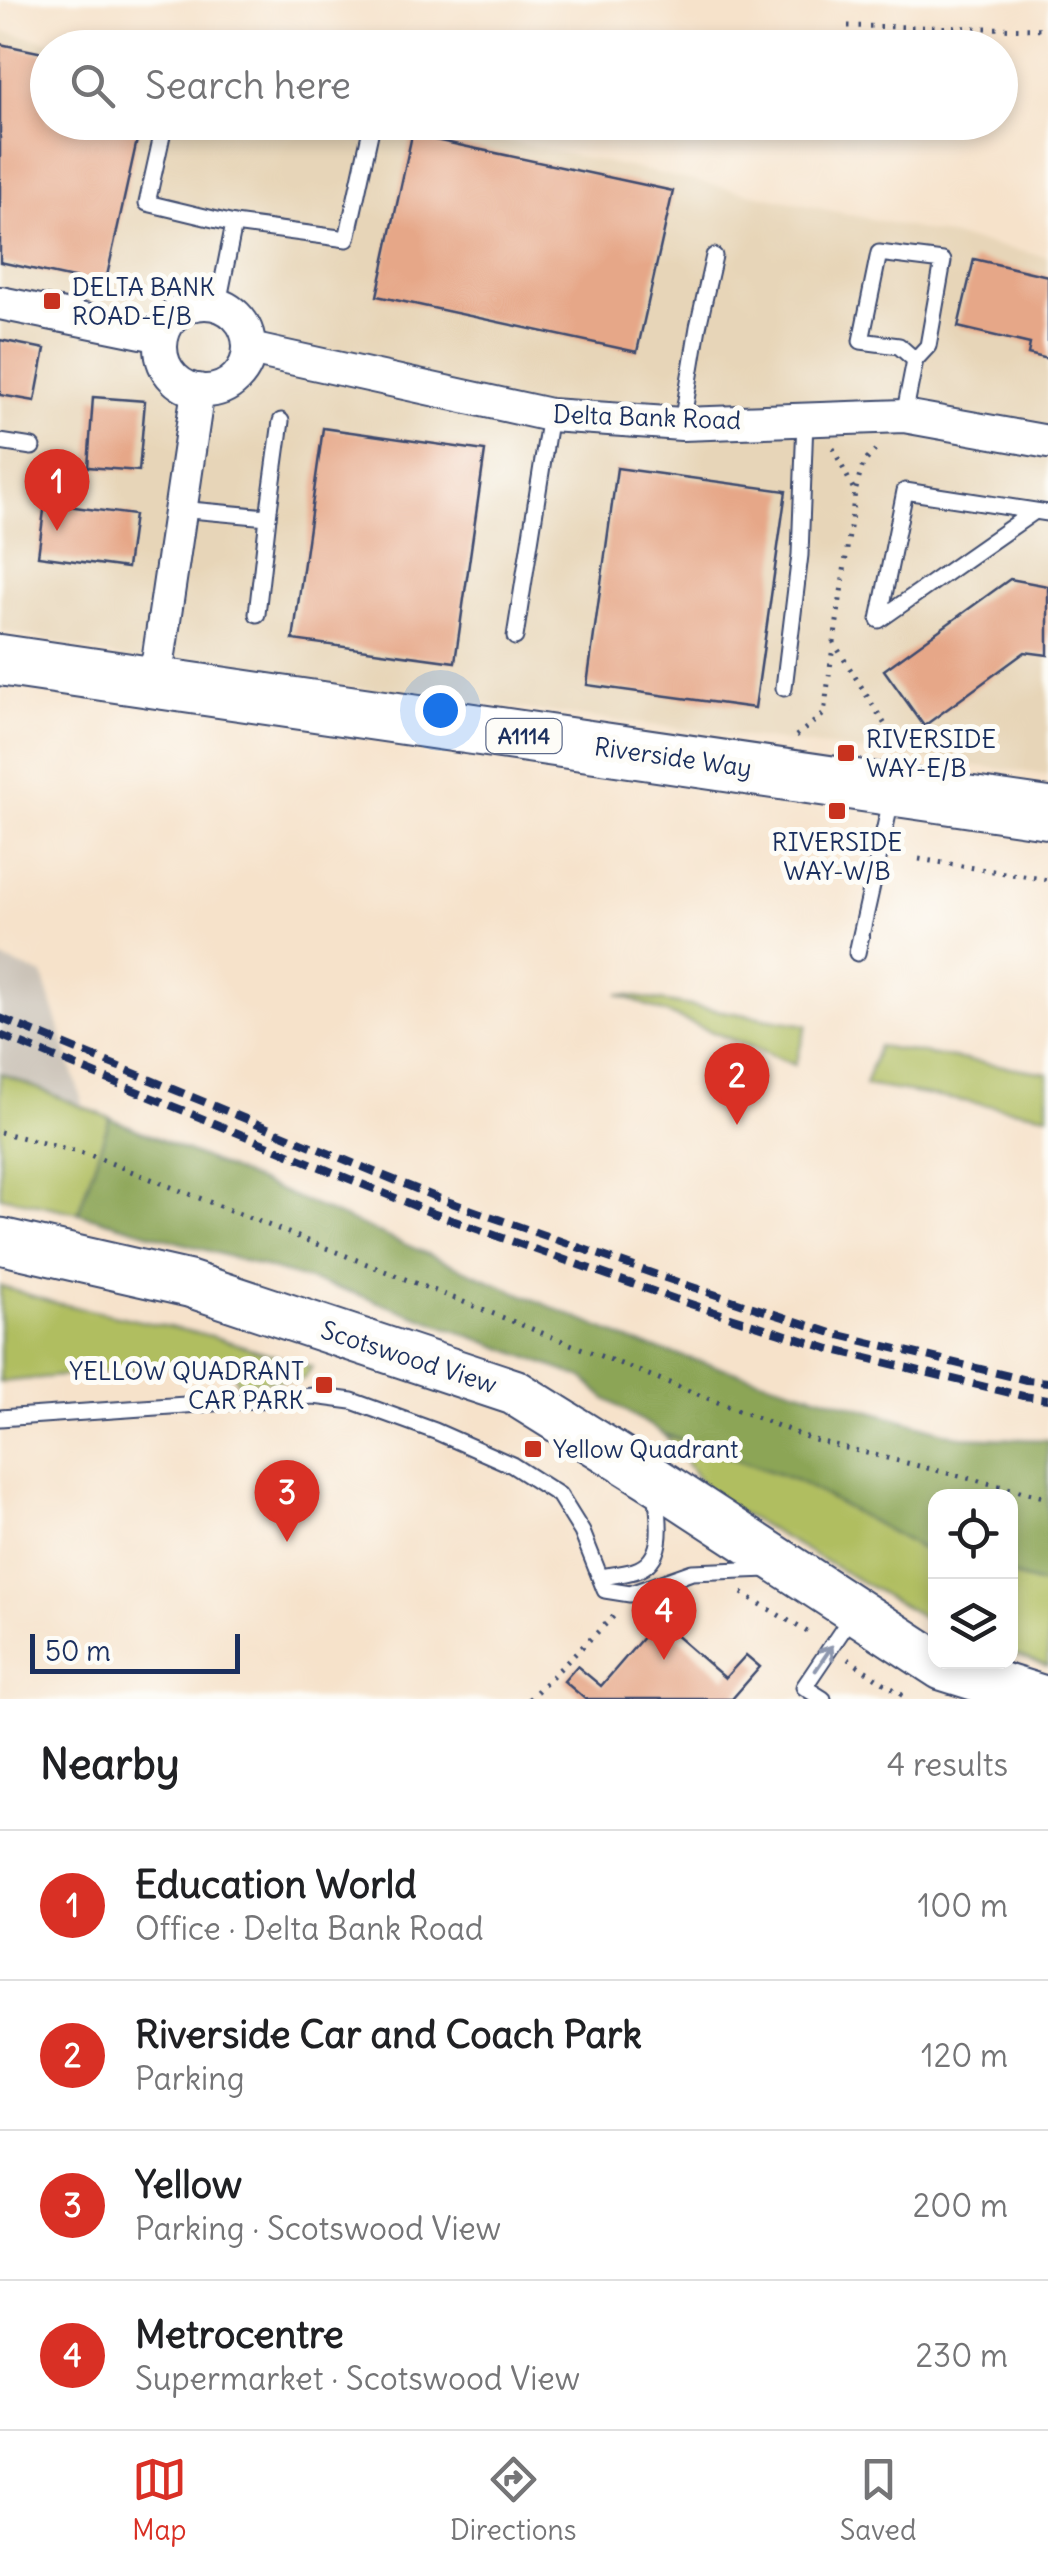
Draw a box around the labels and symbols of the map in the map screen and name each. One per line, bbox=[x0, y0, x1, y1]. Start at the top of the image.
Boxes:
place label: DELTA BANK ROAD-E/B bbox=[72, 271, 215, 332]
marker: DELTA BANK ROAD-E/B bbox=[41, 290, 63, 312]
street label: Delta Bank Road bbox=[553, 398, 741, 436]
pin: 1 bbox=[24, 448, 90, 531]
your location bbox=[415, 685, 466, 736]
road number: A1114 bbox=[486, 719, 562, 753]
place label: RIVERSIDE WAY-E/B bbox=[866, 723, 996, 784]
street label: Riverside Way bbox=[592, 730, 754, 784]
marker: RIVERSIDE WAY-E/B bbox=[835, 742, 857, 764]
marker: RIVERSIDE WAY-W/B bbox=[826, 800, 848, 822]
place label: RIVERSIDE WAY-W/B bbox=[772, 826, 902, 887]
pin: 2 bbox=[704, 1042, 770, 1125]
street label: Scotswood View bbox=[317, 1314, 501, 1401]
place label: YELLOW QUADRANT CAR PARK bbox=[69, 1355, 305, 1416]
marker: YELLOW QUADRANT CAR PARK bbox=[313, 1374, 335, 1396]
place label: Yellow Quadrant bbox=[553, 1433, 738, 1465]
marker: Yellow Quadrant bbox=[522, 1438, 544, 1460]
pin: 3 bbox=[254, 1460, 320, 1542]
pin: 4 bbox=[632, 1578, 696, 1660]
scale bar bbox=[30, 1629, 240, 1673]
one-way arrow bbox=[813, 1644, 834, 1672]

